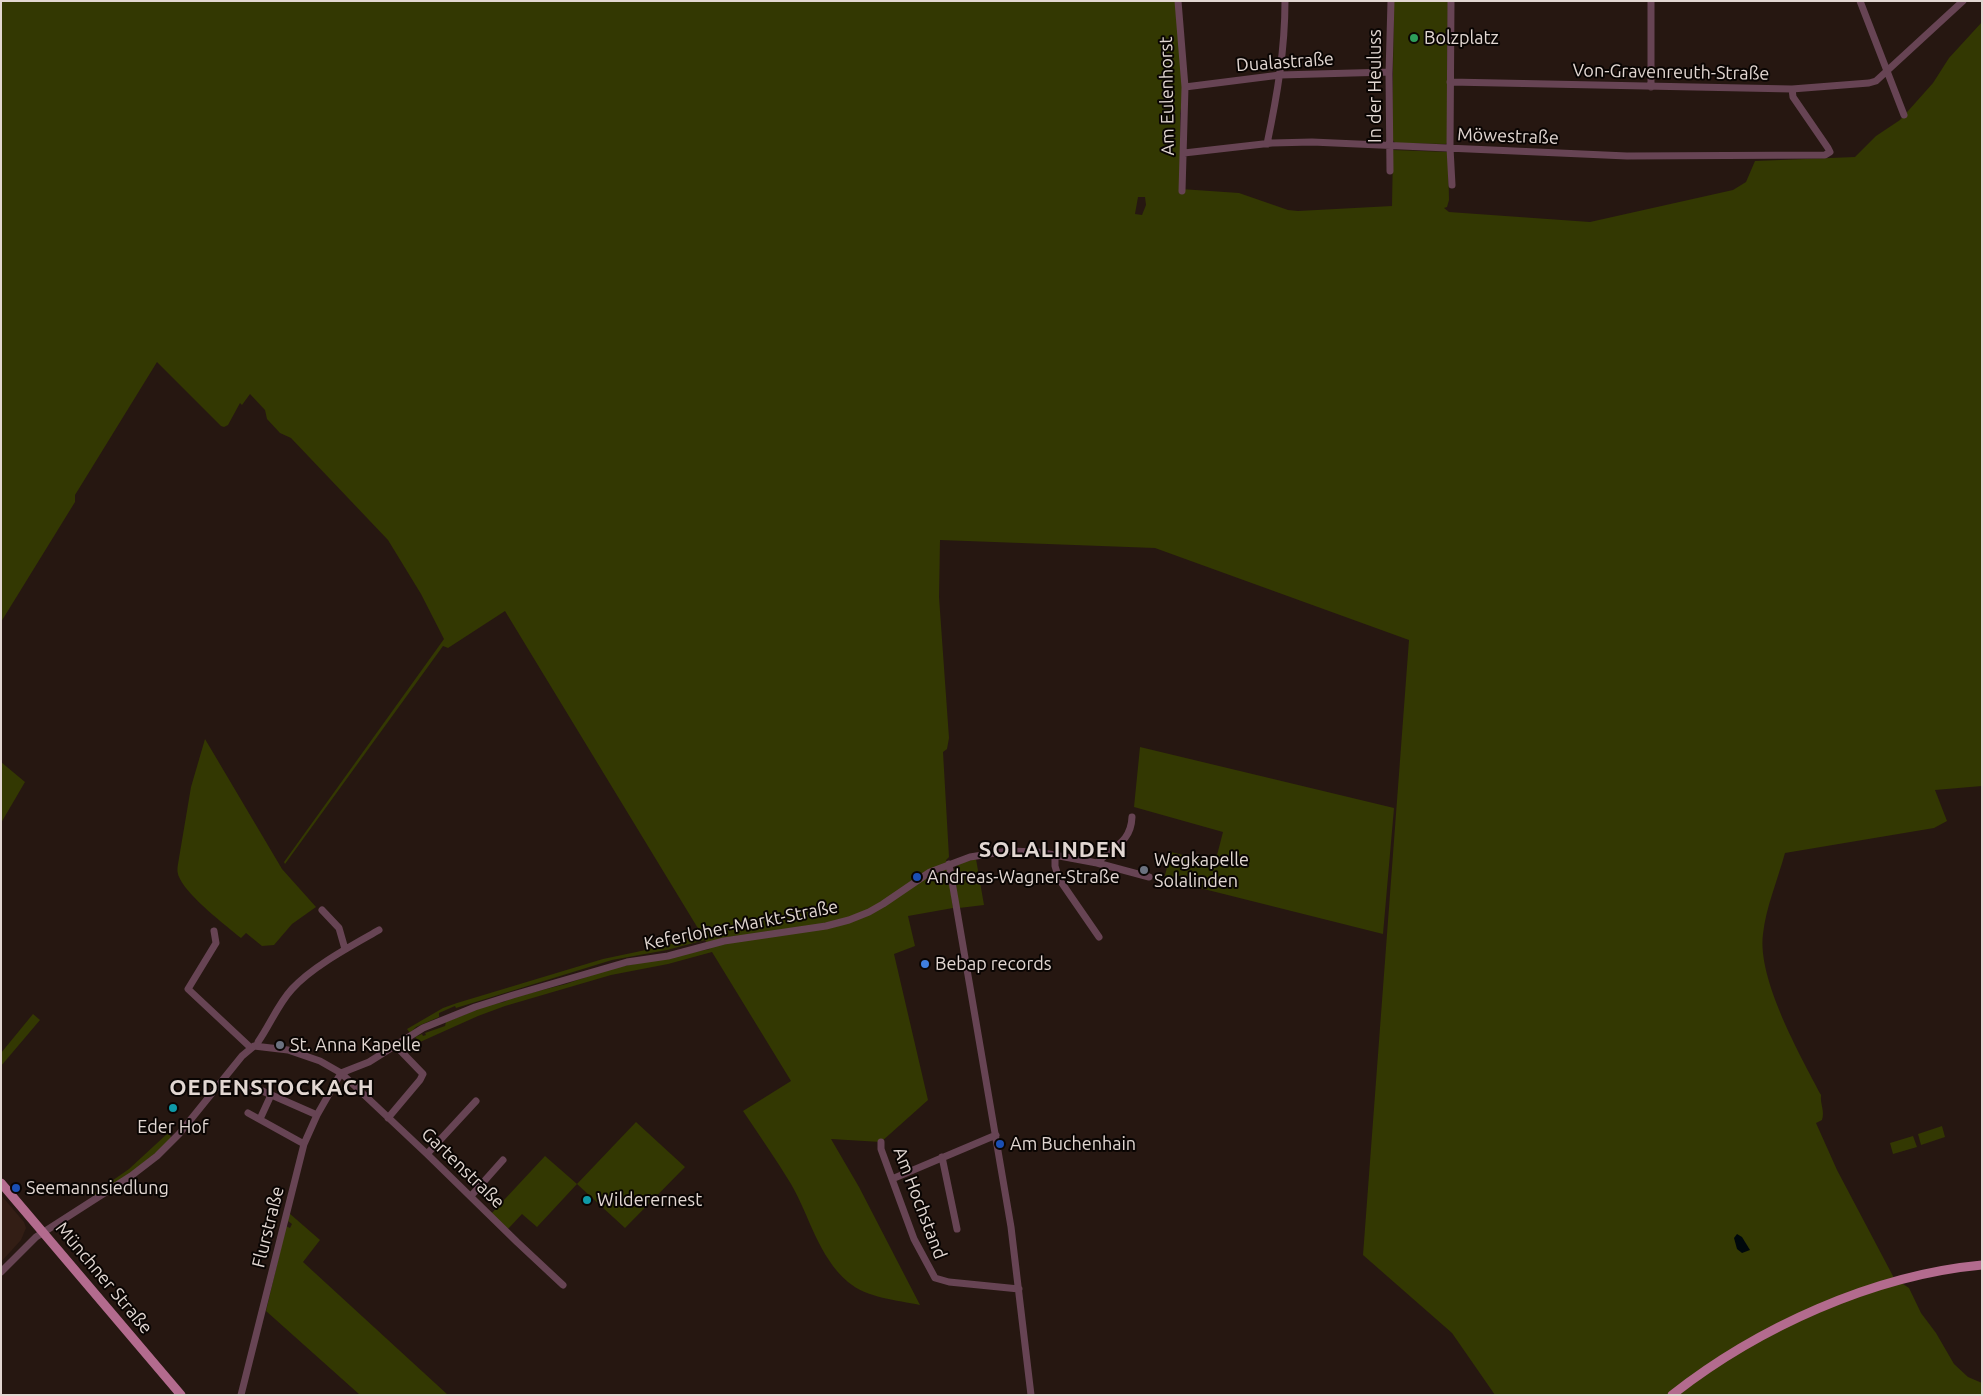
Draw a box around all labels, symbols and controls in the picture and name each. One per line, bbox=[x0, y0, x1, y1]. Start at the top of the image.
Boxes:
place label: Bolzplatz bbox=[1424, 27, 1499, 49]
street label: In der Heuluss bbox=[1364, 29, 1386, 143]
marker: Bolzplatz bbox=[1408, 32, 1420, 44]
street label: Am Eulenhorst bbox=[1155, 36, 1179, 156]
street label: Dualastraße bbox=[1235, 48, 1335, 76]
street label: Von-Gravenreuth-Straße bbox=[1572, 59, 1770, 85]
street label: Möwestraße bbox=[1457, 123, 1559, 149]
district label: SOLALINDEN bbox=[977, 837, 1129, 863]
place label: Wegkapelle Solalinden bbox=[1154, 849, 1249, 892]
marker: Wegkapelle Solalinden bbox=[1138, 864, 1150, 876]
place label: Andreas-Wagner-Straße bbox=[927, 866, 1120, 888]
marker: Andreas-Wagner-Straße bbox=[911, 871, 923, 883]
street label: Keferloher-Markt-Straße bbox=[642, 896, 840, 954]
place label: Bebap records bbox=[935, 953, 1052, 975]
marker: Bebap records bbox=[919, 958, 931, 970]
place label: St. Anna Kapelle bbox=[290, 1034, 421, 1056]
marker: St. Anna Kapelle bbox=[274, 1039, 286, 1051]
district label: OEDENSTOCKACH bbox=[168, 1075, 376, 1101]
marker: Eder Hof bbox=[167, 1102, 179, 1114]
place label: Eder Hof bbox=[137, 1116, 209, 1138]
street label: Gartenstraße bbox=[417, 1123, 509, 1213]
place label: Am Buchenhain bbox=[1010, 1133, 1136, 1155]
marker: Am Buchenhain bbox=[994, 1138, 1006, 1150]
street label: Am Hochstand bbox=[889, 1144, 951, 1262]
place label: Seemannsiedlung bbox=[26, 1177, 169, 1199]
marker: Seemannsiedlung bbox=[10, 1182, 22, 1194]
street label: Flurstraße bbox=[247, 1184, 289, 1270]
place label: Wilderernest bbox=[597, 1189, 702, 1211]
marker: Wilderernest bbox=[581, 1194, 593, 1206]
street label: Münchner Straße bbox=[51, 1218, 157, 1338]

